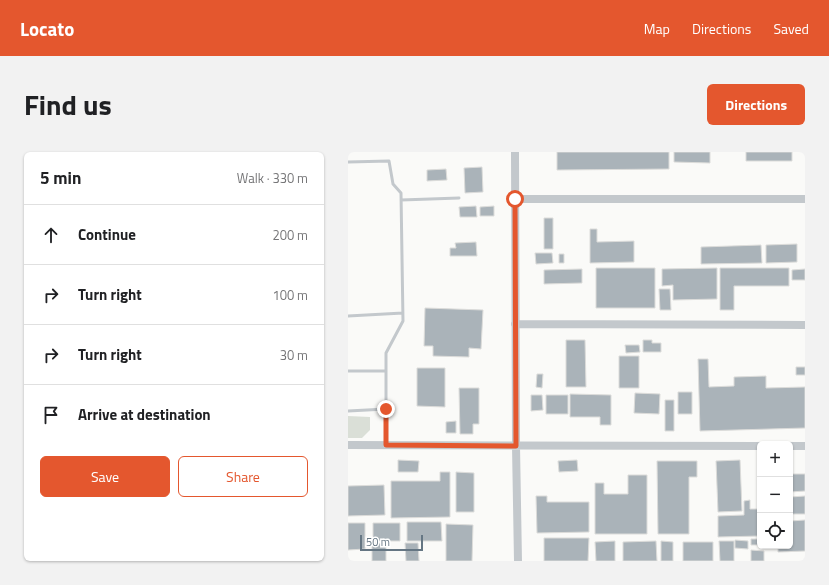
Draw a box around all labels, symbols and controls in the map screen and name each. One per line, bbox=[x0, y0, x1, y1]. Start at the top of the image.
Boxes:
text: Locato bbox=[20, 14, 74, 43]
text: Map bbox=[644, 18, 670, 39]
text: Directions bbox=[692, 18, 751, 39]
text: Saved bbox=[773, 18, 809, 39]
text: Find us bbox=[24, 83, 112, 126]
button: Directions bbox=[707, 84, 805, 125]
text: 5 min bbox=[40, 165, 81, 191]
text: Walk · 330 m bbox=[237, 168, 308, 188]
route start bbox=[506, 190, 524, 208]
text: Continue bbox=[78, 223, 136, 246]
icon: ahead bbox=[40, 224, 62, 246]
text: 200 m bbox=[272, 225, 308, 245]
text: Turn right bbox=[78, 283, 142, 306]
icon: right bbox=[40, 284, 62, 306]
text: 100 m bbox=[272, 285, 308, 305]
text: Turn right bbox=[78, 343, 142, 366]
icon: right bbox=[40, 344, 62, 366]
text: 30 m bbox=[280, 345, 308, 365]
route end bbox=[377, 400, 395, 418]
text: Arrive at destination bbox=[78, 403, 211, 426]
icon: arrive bbox=[40, 404, 62, 426]
map controls bbox=[757, 441, 793, 549]
button: + bbox=[757, 441, 793, 477]
button: Save bbox=[40, 456, 170, 497]
button: Share bbox=[178, 456, 308, 497]
button: − bbox=[757, 477, 793, 513]
button: locate bbox=[757, 513, 793, 549]
scale bar bbox=[360, 533, 423, 552]
text: 50 m bbox=[366, 534, 390, 550]

